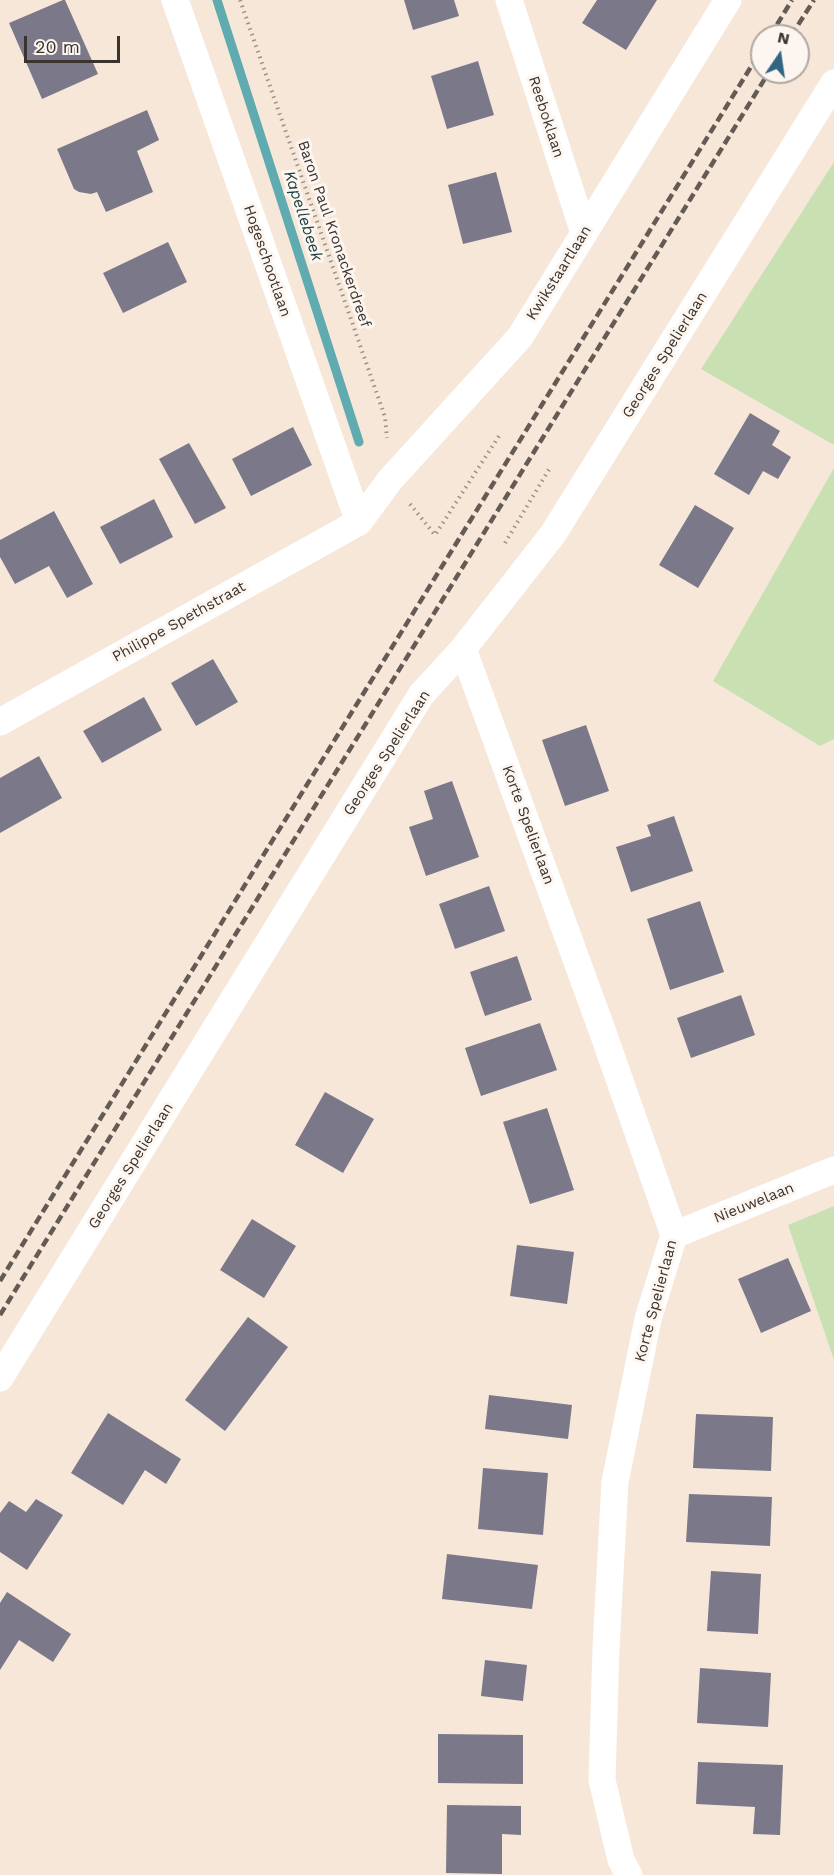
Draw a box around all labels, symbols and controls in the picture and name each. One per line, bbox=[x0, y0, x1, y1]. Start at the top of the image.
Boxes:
scale bar bbox=[27, 24, 123, 62]
north arrow bbox=[750, 24, 810, 84]
text: N bbox=[776, 27, 792, 49]
text: 20 m bbox=[35, 36, 80, 57]
street label: Reeboklaan bbox=[524, 74, 568, 160]
street label: Baron Paul Kronackerdreef bbox=[294, 138, 374, 330]
water label: Kapellebeek bbox=[279, 168, 327, 264]
street label: Hogeschootlaan bbox=[239, 203, 295, 319]
street label: Kwikstaartlaan bbox=[523, 222, 595, 324]
street label: Georges Spelierlaan bbox=[619, 288, 711, 422]
street label: Philippe Spethstraat bbox=[109, 578, 249, 666]
street label: Georges Spelierlaan bbox=[340, 687, 434, 819]
street label: Korte Spelierlaan bbox=[498, 763, 558, 887]
street label: Georges Spelierlaan bbox=[85, 1099, 177, 1233]
street label: Nieuwelaan bbox=[711, 1179, 797, 1227]
street label: Korte Spelierlaan bbox=[631, 1238, 681, 1364]

